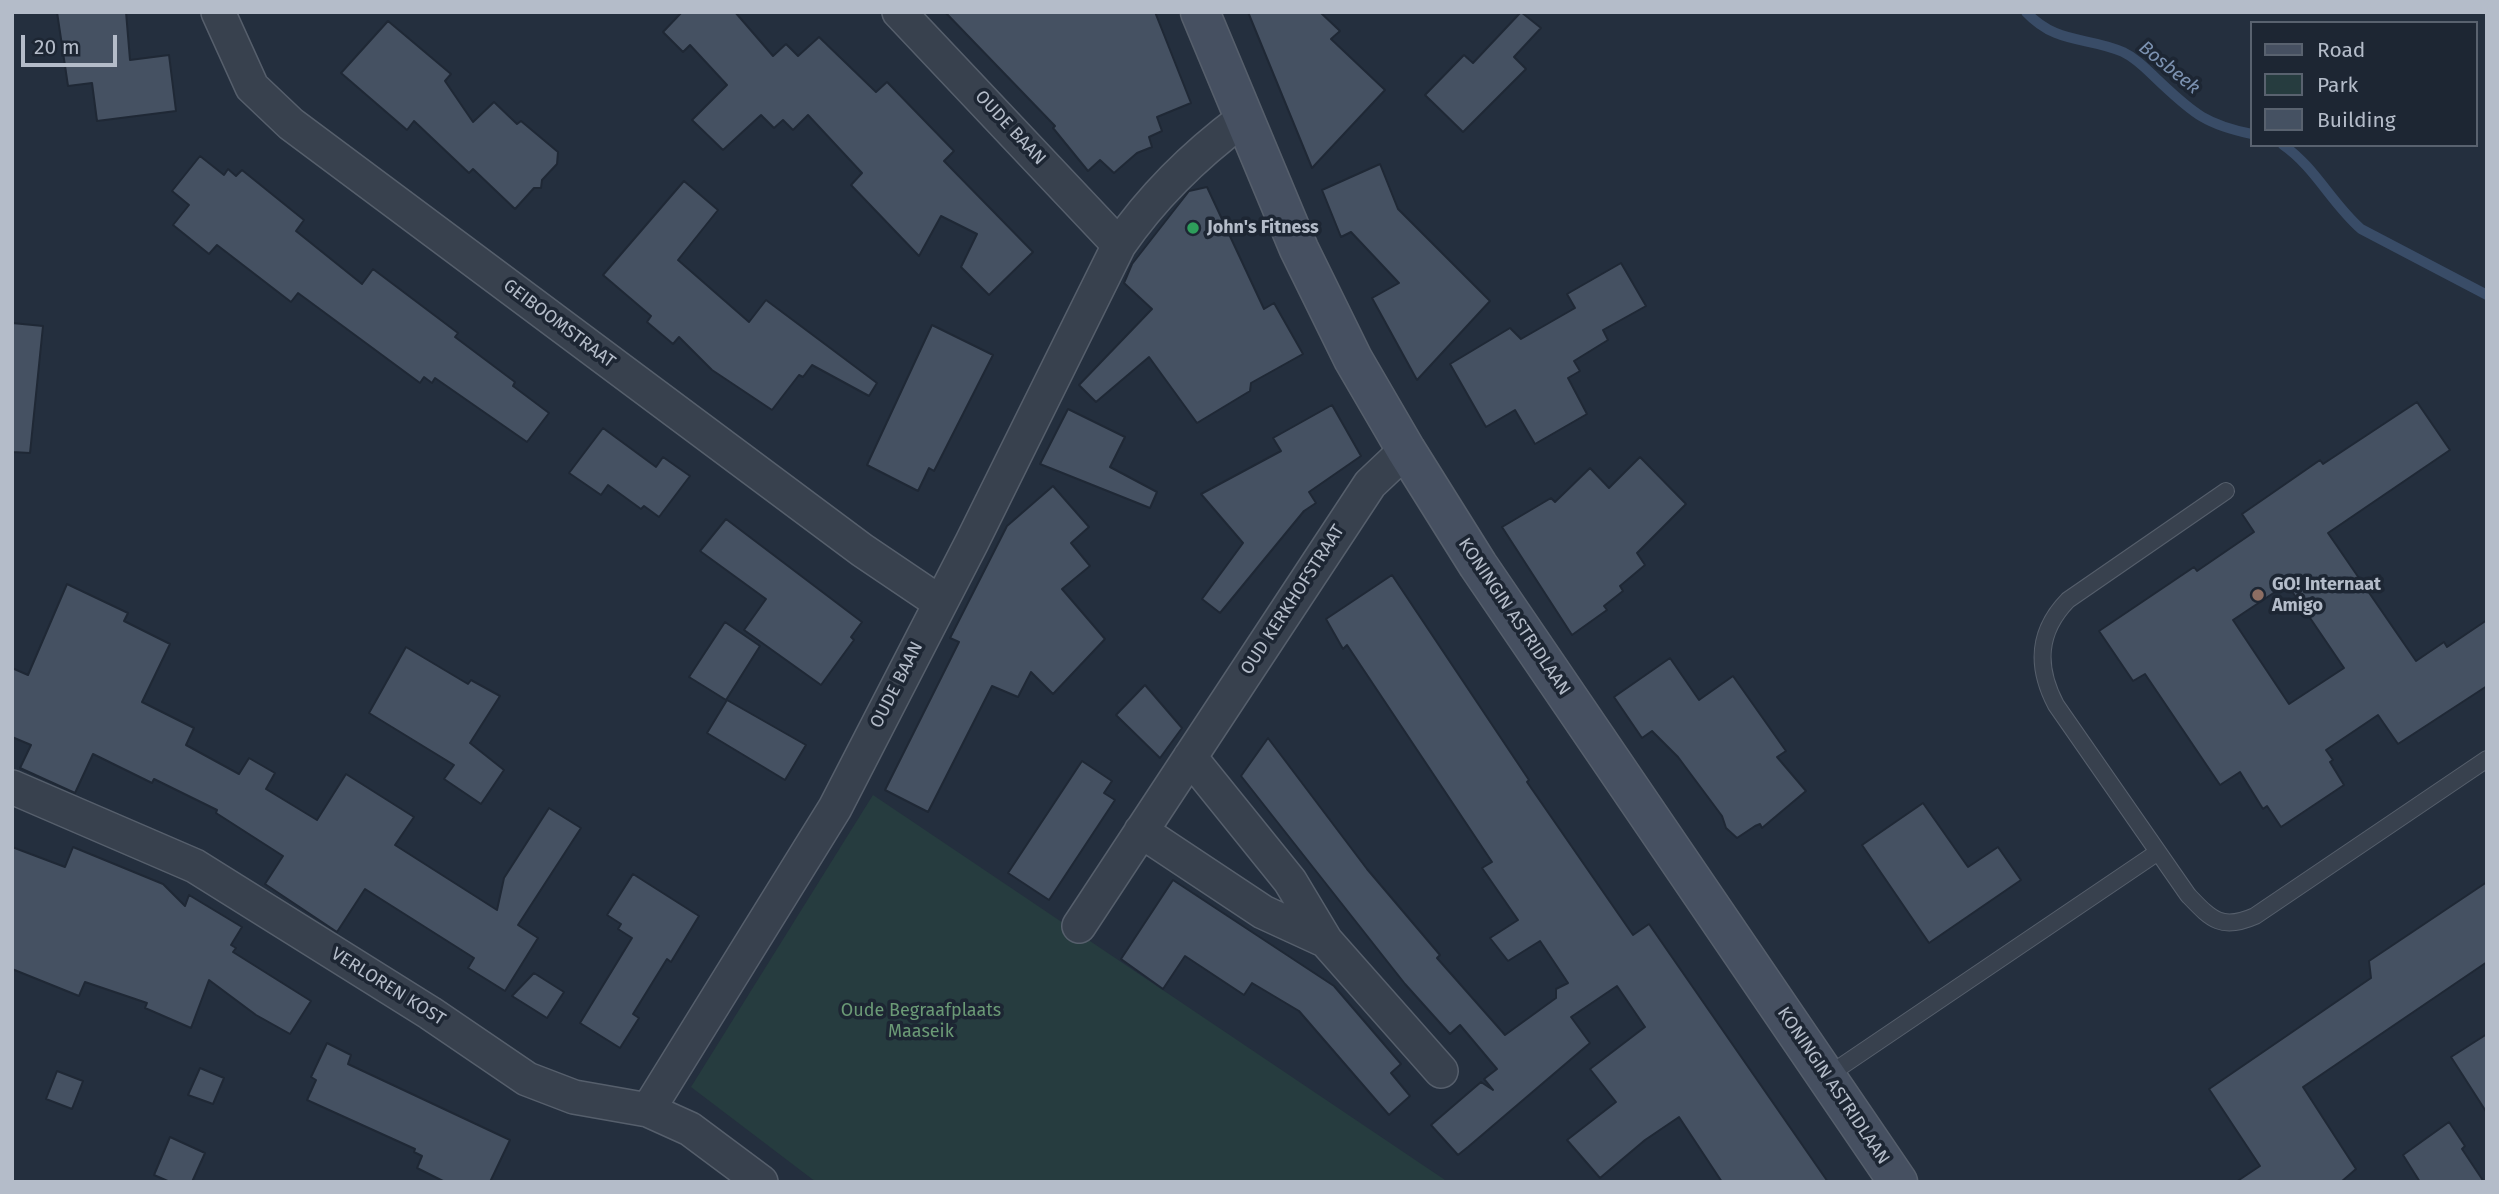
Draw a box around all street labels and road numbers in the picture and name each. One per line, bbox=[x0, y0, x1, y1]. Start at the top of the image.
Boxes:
street label: OUDE BAAN bbox=[970, 86, 1050, 170]
street label: GEIBOOMSTRAAT bbox=[499, 275, 619, 373]
street label: OUD KERKHOFSTRAAT bbox=[1236, 521, 1350, 679]
street label: KONINGIN ASTRIDLAAN bbox=[1453, 534, 1575, 700]
street label: OUDE BAAN bbox=[866, 638, 928, 732]
street label: VERLOREN KOST bbox=[327, 943, 449, 1031]
street label: KONINGIN ASTRIDLAAN bbox=[1772, 1003, 1894, 1169]

